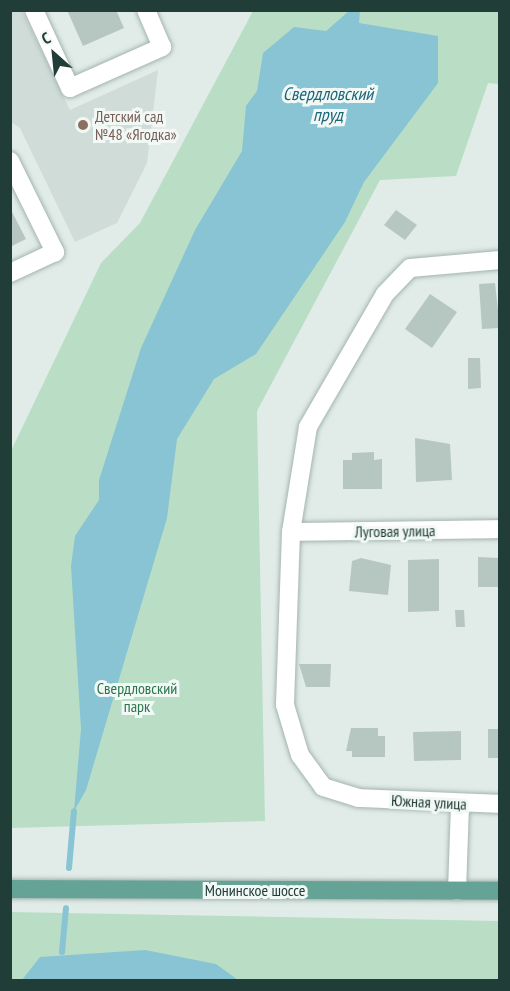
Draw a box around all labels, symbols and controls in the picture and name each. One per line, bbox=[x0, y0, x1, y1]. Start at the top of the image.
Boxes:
north arrow bbox=[24, 24, 84, 84]
text: С bbox=[38, 27, 54, 49]
water label: Свердловский пруд bbox=[283, 84, 373, 127]
place label: Детский сад №48 «Ягодка» bbox=[95, 106, 177, 144]
marker: Детский сад №48 «Ягодка» bbox=[76, 118, 90, 132]
street label: Луговая улица bbox=[354, 521, 436, 541]
park label: Свердловский парк bbox=[97, 678, 177, 716]
street label: Южная улица bbox=[391, 790, 467, 814]
street label: Монинское шоссе bbox=[205, 880, 305, 900]

